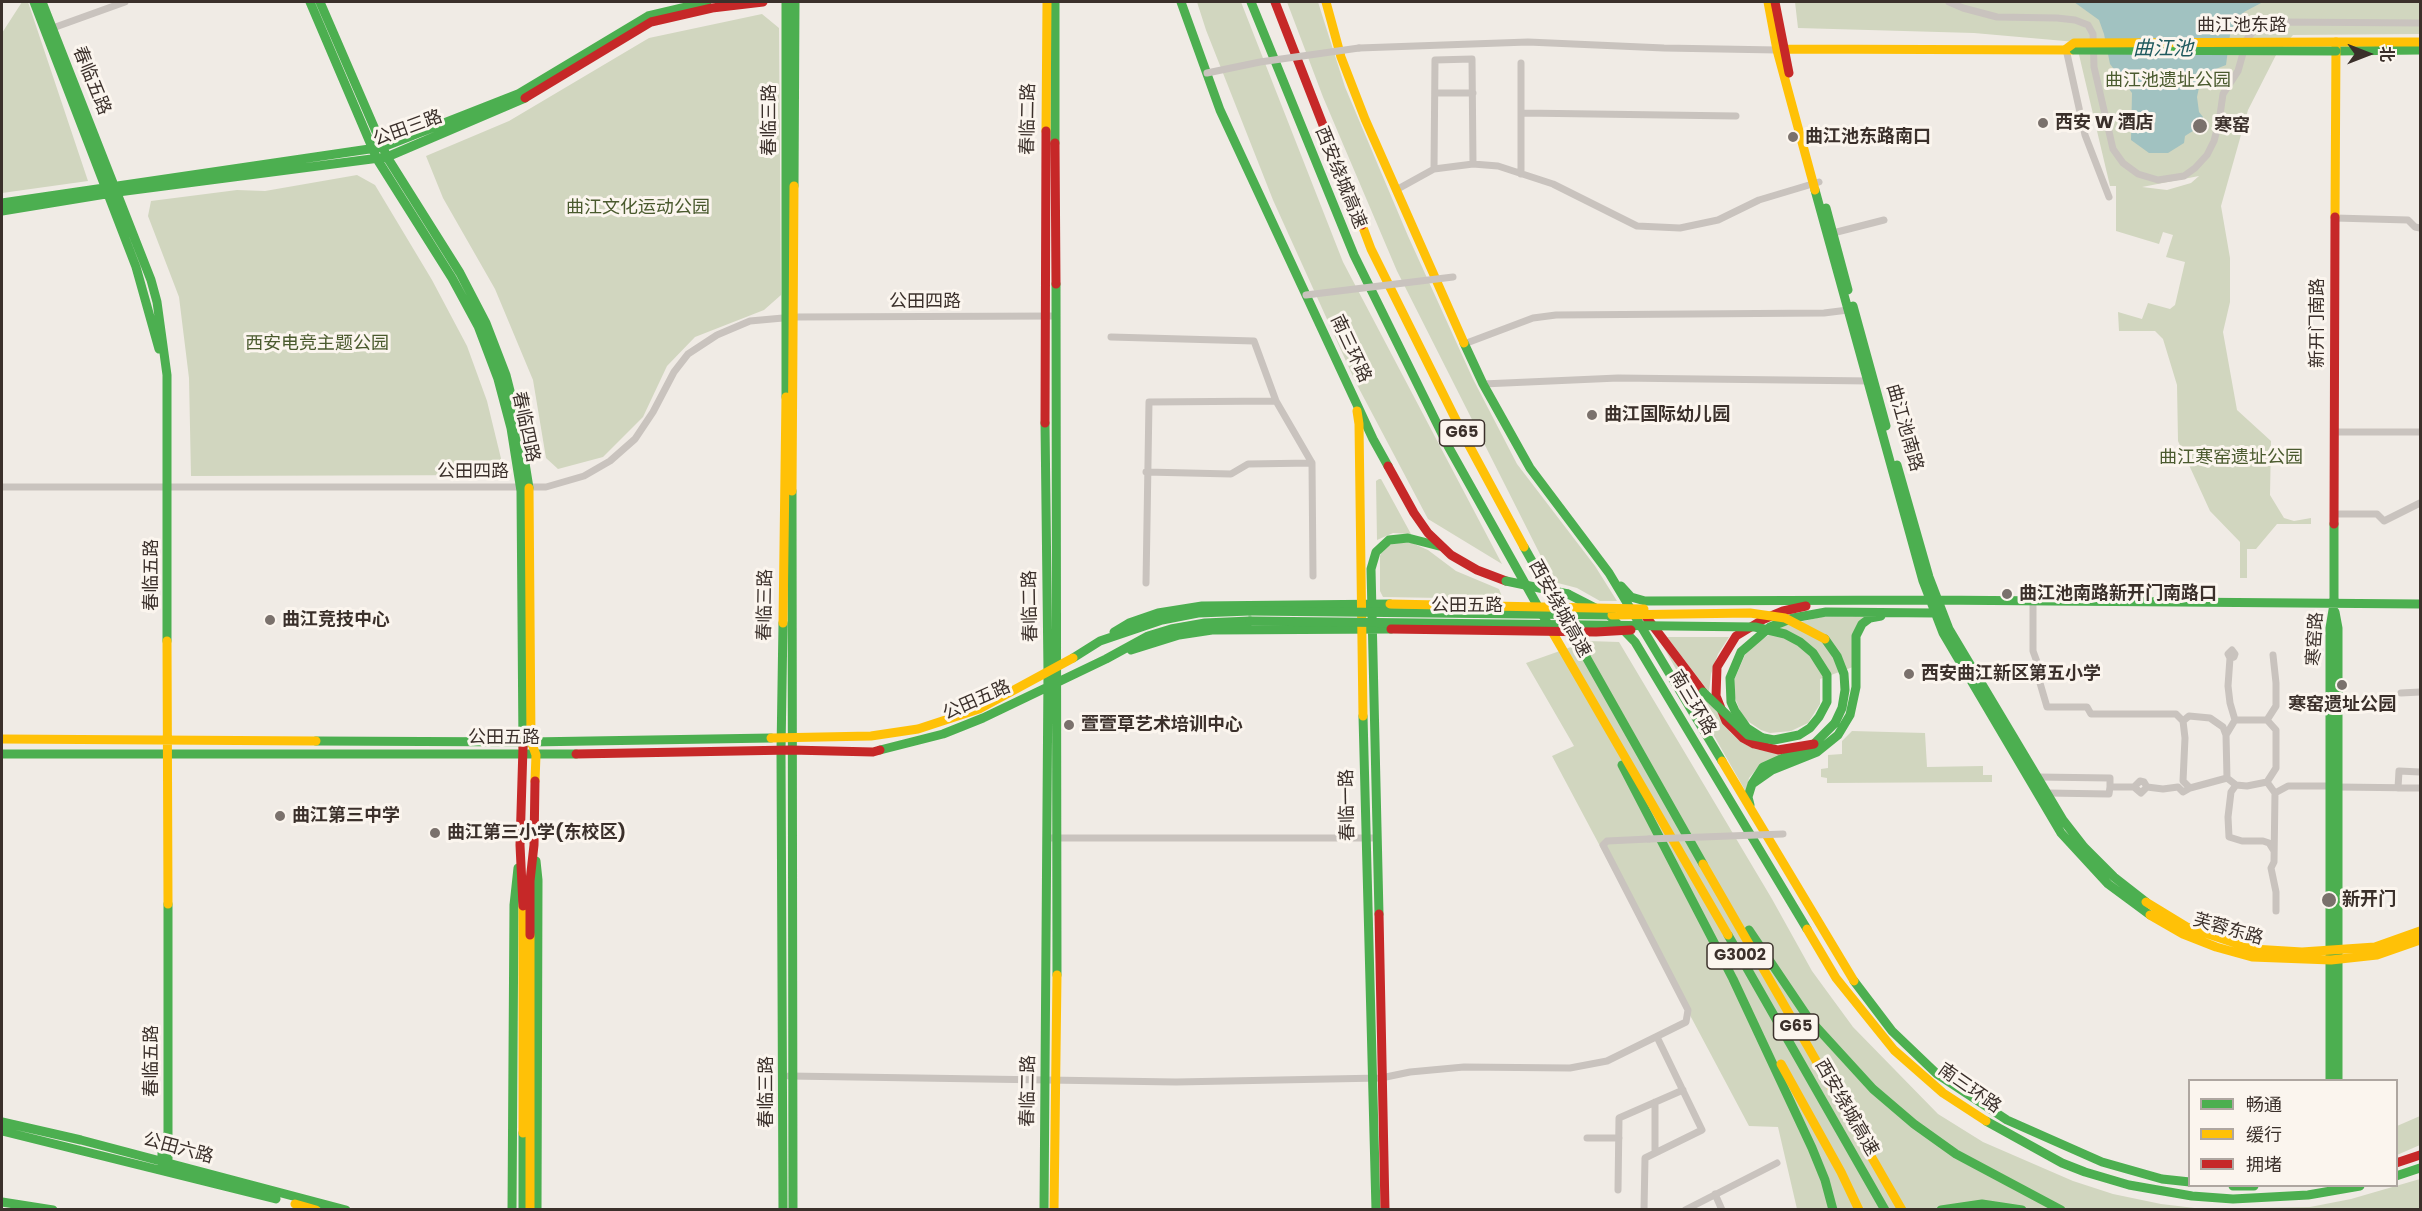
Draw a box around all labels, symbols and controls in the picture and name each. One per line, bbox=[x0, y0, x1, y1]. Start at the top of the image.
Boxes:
street label: 曲江池东路 bbox=[2197, 15, 2287, 37]
north arrow bbox=[2338, 24, 2398, 84]
water label: 曲江池 bbox=[2133, 38, 2193, 62]
street label: 春临五路 bbox=[68, 44, 114, 118]
text: 北 bbox=[2375, 46, 2398, 62]
park label: 曲江池遗址公园 bbox=[2105, 70, 2231, 92]
street label: 春临二路 bbox=[1018, 83, 1040, 155]
street label: 春临三路 bbox=[759, 84, 781, 156]
street label: 公田三路 bbox=[370, 107, 446, 151]
place label: 西安 W 酒店 bbox=[2055, 112, 2154, 134]
place label: 寒窑 bbox=[2214, 115, 2250, 137]
marker: 西安 W 酒店 bbox=[2036, 116, 2050, 130]
marker: 寒窑 bbox=[2191, 117, 2209, 135]
street label: 西安绕城高速 bbox=[1310, 124, 1370, 232]
place label: 曲江池东路南口 bbox=[1805, 126, 1931, 148]
marker: 曲江池东路南口 bbox=[1786, 130, 1800, 144]
park label: 曲江文化运动公园 bbox=[566, 197, 710, 219]
street label: 新开门南路 bbox=[2307, 278, 2329, 368]
street label: 公田四路 bbox=[889, 291, 961, 313]
street label: 南三环路 bbox=[1325, 312, 1375, 386]
park label: 西安电竞主题公园 bbox=[245, 333, 389, 355]
street label: 曲江池南路 bbox=[1881, 382, 1927, 474]
street label: 春临四路 bbox=[507, 390, 543, 464]
place label: 曲江国际幼儿园 bbox=[1604, 404, 1730, 426]
marker: 曲江国际幼儿园 bbox=[1585, 408, 1599, 422]
road number: G65 bbox=[1440, 420, 1484, 446]
park label: 曲江寒窑遗址公园 bbox=[2159, 447, 2303, 469]
street label: 公田四路 bbox=[437, 461, 509, 483]
street label: 春临五路 bbox=[141, 539, 163, 611]
street label: 西安绕城高速 bbox=[1523, 557, 1595, 661]
street label: 春临三路 bbox=[755, 569, 777, 641]
street label: 春临二路 bbox=[1020, 570, 1042, 642]
place label: 曲江池南路新开门南路口 bbox=[2019, 583, 2217, 605]
marker: 曲江池南路新开门南路口 bbox=[2000, 587, 2014, 601]
street label: 公田五路 bbox=[1431, 595, 1503, 617]
place label: 曲江竞技中心 bbox=[282, 609, 390, 631]
street label: 寒窑路 bbox=[2304, 611, 2328, 667]
marker: 曲江竞技中心 bbox=[263, 613, 277, 627]
place label: 西安曲江新区第五小学 bbox=[1921, 663, 2101, 685]
street label: 南三环路 bbox=[1664, 667, 1720, 739]
marker: 西安曲江新区第五小学 bbox=[1902, 667, 1916, 681]
street label: 公田五路 bbox=[940, 676, 1014, 726]
marker: 寒窑遗址公园 bbox=[2335, 678, 2349, 692]
place label: 寒窑遗址公园 bbox=[2288, 694, 2396, 716]
place label: 萱萱草艺术培训中心 bbox=[1081, 714, 1243, 736]
marker: 萱萱草艺术培训中心 bbox=[1062, 718, 1076, 732]
street label: 公田五路 bbox=[468, 727, 540, 749]
street label: 春临一路 bbox=[1337, 769, 1359, 841]
place label: 曲江第三中学 bbox=[292, 805, 400, 827]
marker: 曲江第三中学 bbox=[273, 809, 287, 823]
place label: 曲江第三小学(东校区) bbox=[447, 822, 626, 844]
marker: 曲江第三小学(东校区) bbox=[428, 826, 442, 840]
place label: 新开门 bbox=[2342, 889, 2396, 911]
marker: 新开门 bbox=[2320, 891, 2338, 909]
street label: 芙蓉东路 bbox=[2190, 910, 2266, 950]
road number: G3002 bbox=[1707, 943, 1773, 969]
road number: G65 bbox=[1774, 1014, 1818, 1040]
street label: 春临五路 bbox=[141, 1025, 163, 1097]
street label: 春临二路 bbox=[1018, 1055, 1040, 1127]
street label: 春临三路 bbox=[756, 1056, 778, 1128]
street label: 西安绕城高速 bbox=[1810, 1056, 1882, 1160]
street label: 南三环路 bbox=[1933, 1060, 2005, 1118]
legend bbox=[2188, 1079, 2398, 1187]
text: 畅通 bbox=[2246, 1092, 2282, 1117]
text: 缓行 bbox=[2246, 1122, 2282, 1147]
street label: 公田六路 bbox=[140, 1129, 216, 1169]
text: 拥堵 bbox=[2246, 1152, 2282, 1177]

